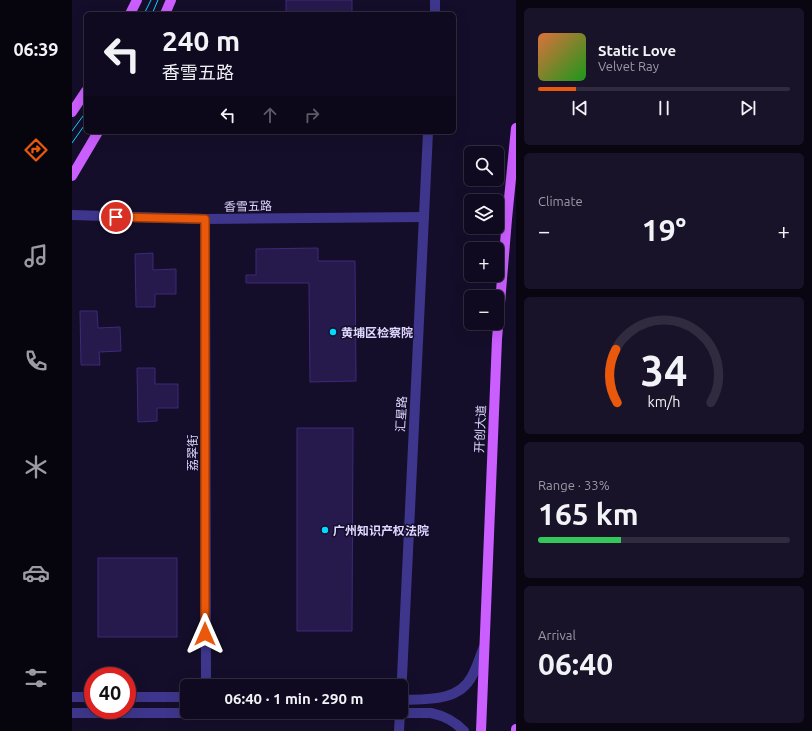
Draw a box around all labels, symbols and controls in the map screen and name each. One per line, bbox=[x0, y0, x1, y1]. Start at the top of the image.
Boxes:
text: 240 m bbox=[162, 25, 240, 56]
icon: left bbox=[96, 28, 148, 80]
text: 06:39 bbox=[13, 39, 59, 59]
text: Static Love bbox=[598, 42, 676, 59]
text: Velvet Ray bbox=[598, 59, 659, 73]
text: 香雪五路 bbox=[162, 62, 234, 82]
icon: previous bbox=[569, 97, 591, 119]
icon: pause bbox=[653, 97, 675, 119]
icon: next bbox=[737, 97, 759, 119]
icon: left bbox=[217, 104, 239, 126]
icon: ahead bbox=[259, 104, 281, 126]
icon: right bbox=[301, 104, 323, 126]
icon: directions bbox=[22, 136, 50, 164]
map controls bbox=[464, 146, 504, 330]
button: search bbox=[464, 146, 504, 186]
button: layers bbox=[464, 194, 504, 234]
text: Climate bbox=[538, 194, 583, 208]
street label: 香雪五路 bbox=[224, 199, 272, 213]
pin bbox=[99, 200, 133, 234]
icon: arrive bbox=[105, 206, 127, 228]
text: 19° bbox=[642, 213, 686, 247]
text: − bbox=[538, 218, 550, 243]
text: + bbox=[778, 218, 790, 243]
icon: music bbox=[22, 242, 50, 270]
button: + bbox=[464, 242, 504, 282]
button: − bbox=[464, 290, 504, 330]
place label: 黄埔区检察院 bbox=[341, 326, 413, 339]
marker: 黄埔区检察院 bbox=[328, 327, 338, 337]
icon: phone bbox=[22, 347, 50, 375]
text: 34 bbox=[641, 347, 687, 394]
text: km/h bbox=[648, 394, 680, 410]
street label: 汇星路 bbox=[394, 396, 408, 432]
street label: 开创大道 bbox=[472, 405, 488, 453]
street label: 荔翠街 bbox=[186, 435, 199, 471]
icon: climate bbox=[22, 453, 50, 481]
text: Range · 33% bbox=[538, 478, 610, 492]
text: 165 km bbox=[538, 497, 639, 531]
place label: 广州知识产权法院 bbox=[333, 524, 429, 537]
marker: 广州知识产权法院 bbox=[320, 525, 330, 535]
icon: car bbox=[22, 559, 50, 587]
position arrow bbox=[184, 613, 226, 655]
text: Arrival bbox=[538, 628, 576, 642]
text: 06:40 bbox=[538, 647, 613, 681]
icon: filters bbox=[22, 664, 50, 692]
speed limit sign: 40 bbox=[84, 667, 136, 719]
text: 06:40 · 1 min · 290 m bbox=[225, 690, 363, 707]

